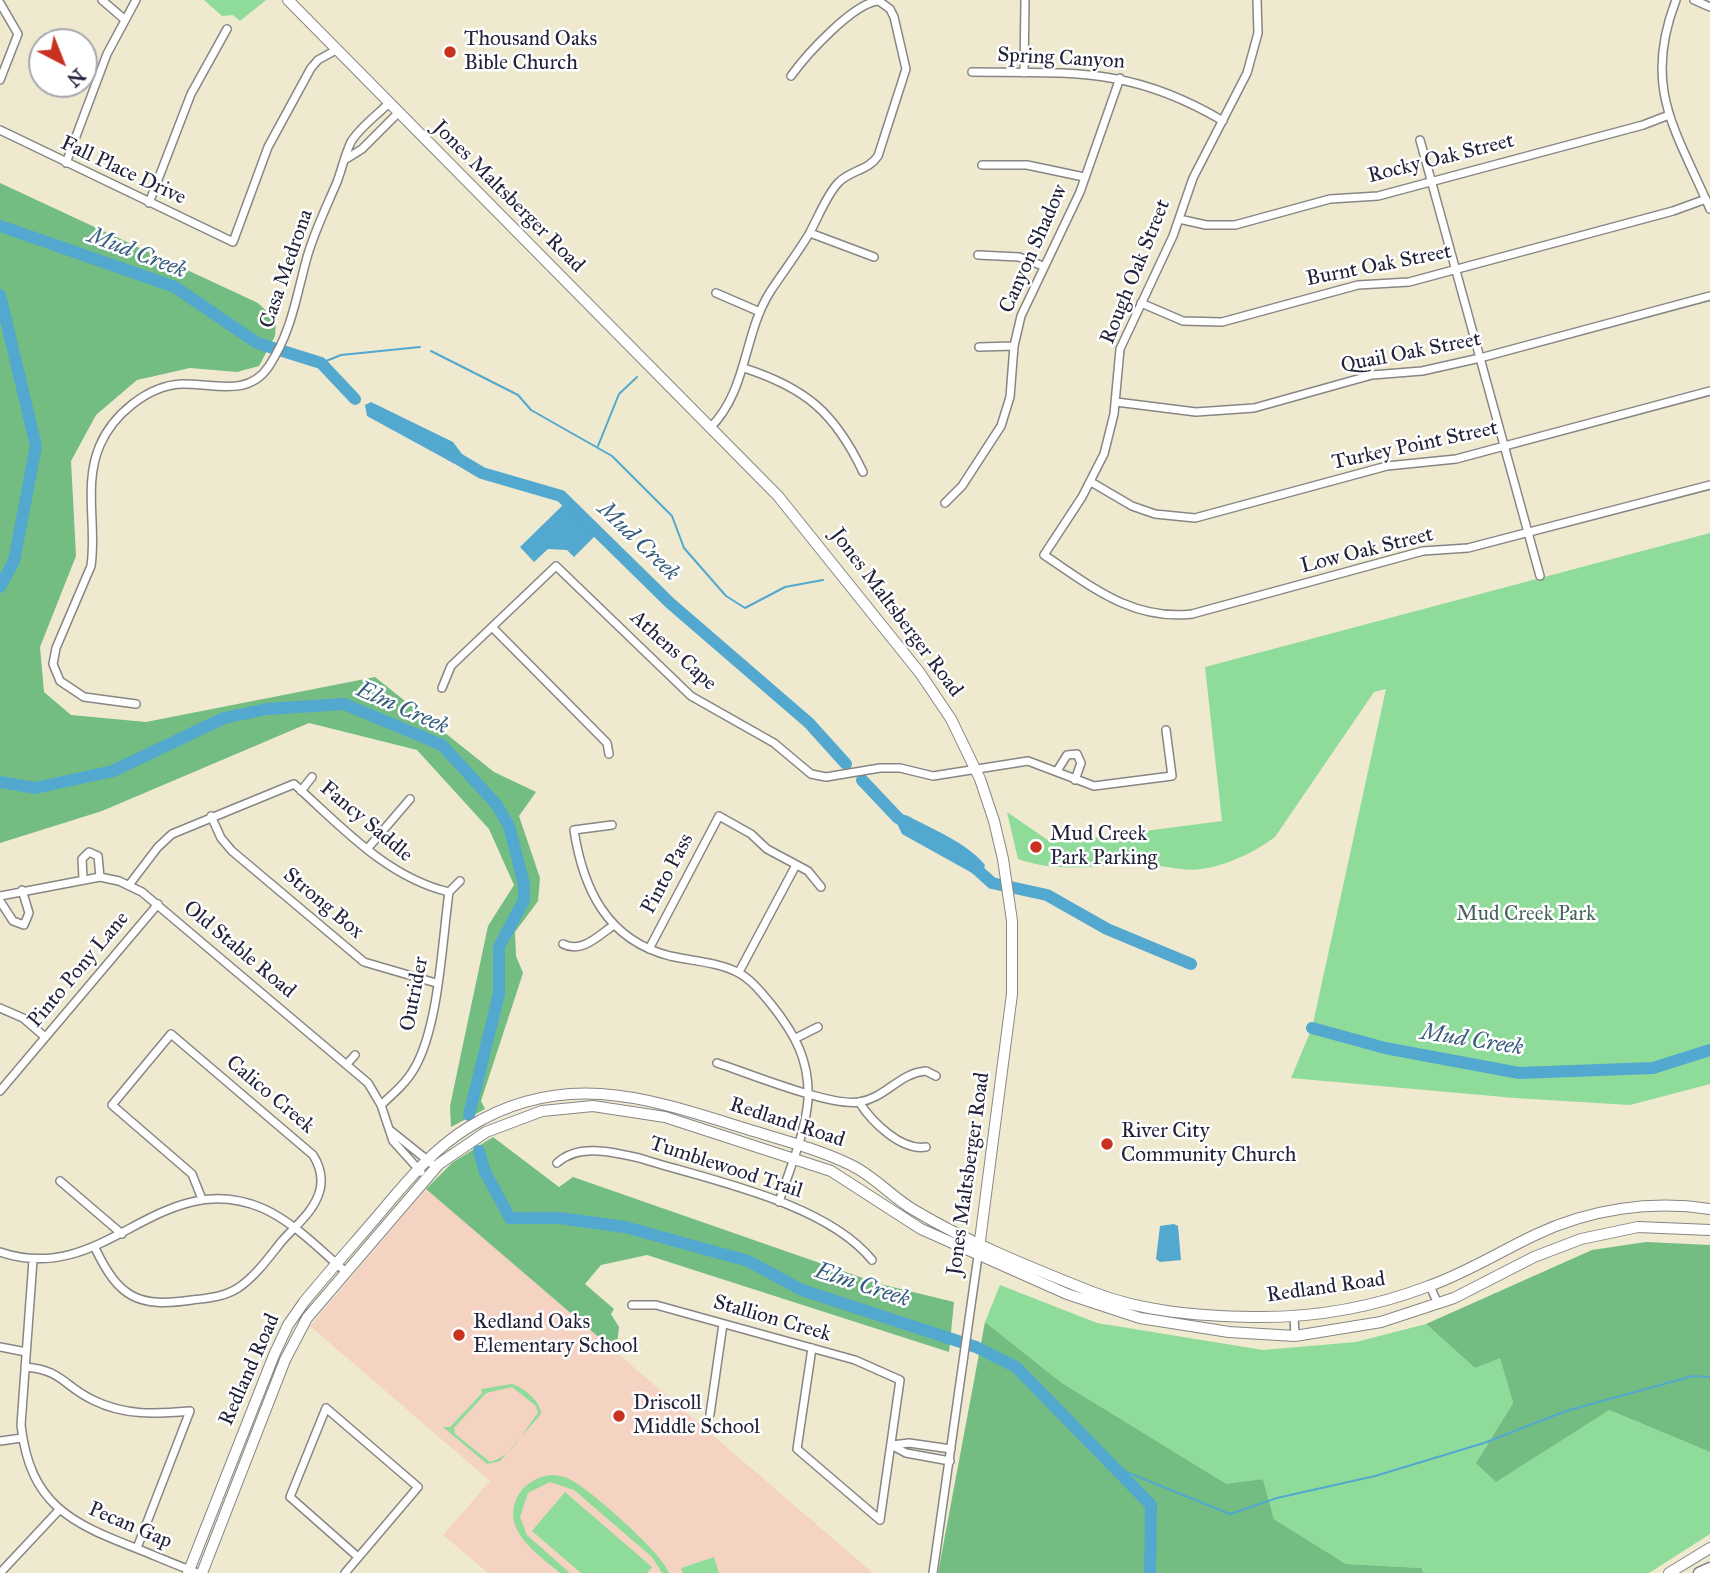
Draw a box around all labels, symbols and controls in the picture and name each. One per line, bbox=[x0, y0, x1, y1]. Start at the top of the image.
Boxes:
place label: Thousand Oaks Bible Church bbox=[464, 27, 597, 77]
north arrow bbox=[28, 28, 98, 98]
street label: Spring Canyon bbox=[997, 43, 1125, 75]
marker: Thousand Oaks Bible Church bbox=[442, 44, 458, 60]
text: N bbox=[62, 64, 90, 91]
street label: Jones Maltsberger Road bbox=[427, 116, 589, 278]
street label: Rocky Oak Street bbox=[1365, 129, 1517, 189]
street label: Fall Place Drive bbox=[56, 131, 190, 211]
street label: Canyon Shadow bbox=[994, 181, 1074, 317]
street label: Rough Oak Street bbox=[1096, 196, 1176, 348]
street label: Casa Medrona bbox=[255, 206, 319, 332]
water label: Mud Creek bbox=[84, 223, 190, 285]
street label: Burnt Oak Street bbox=[1304, 240, 1454, 292]
street label: Quail Oak Street bbox=[1339, 327, 1483, 379]
street label: Turkey Point Street bbox=[1330, 416, 1500, 476]
water label: Mud Creek bbox=[591, 496, 685, 588]
street label: Low Oak Street bbox=[1298, 522, 1436, 580]
street label: Jones Maltsberger Road bbox=[824, 524, 968, 702]
street label: Athens Cape bbox=[625, 606, 721, 696]
water label: Elm Creek bbox=[352, 676, 452, 742]
street label: Fancy Saddle bbox=[315, 776, 417, 868]
place label: Mud Creek Park Parking bbox=[1050, 822, 1157, 872]
street label: Pinto Pass bbox=[636, 829, 700, 919]
marker: Mud Creek Park Parking bbox=[1028, 839, 1044, 855]
street label: Strong Box bbox=[278, 863, 368, 945]
street label: Old Stable Road bbox=[178, 896, 300, 1004]
park label: Mud Creek Park bbox=[1456, 902, 1596, 928]
street label: Pinto Pony Lane bbox=[23, 907, 135, 1033]
street label: Outrider bbox=[395, 955, 435, 1033]
water label: Mud Creek bbox=[1419, 1019, 1525, 1063]
street label: Calico Creek bbox=[221, 1051, 319, 1139]
street label: Jones Maltsberger Road bbox=[942, 1071, 996, 1277]
street label: Redland Road bbox=[726, 1093, 848, 1153]
place label: River City Community Church bbox=[1121, 1119, 1297, 1169]
street label: Tumblewood Trail bbox=[646, 1131, 806, 1205]
marker: River City Community Church bbox=[1099, 1136, 1115, 1152]
water label: Elm Creek bbox=[811, 1258, 913, 1314]
street label: Redland Road bbox=[1265, 1267, 1387, 1309]
street label: Stallion Creek bbox=[710, 1290, 834, 1348]
street label: Redland Road bbox=[214, 1310, 286, 1430]
place label: Redland Oaks Elementary School bbox=[473, 1310, 638, 1360]
marker: Redland Oaks Elementary School bbox=[451, 1327, 467, 1343]
place label: Driscoll Middle School bbox=[633, 1391, 760, 1441]
marker: Driscoll Middle School bbox=[611, 1408, 627, 1424]
street label: Pecan Gap bbox=[84, 1497, 176, 1555]

